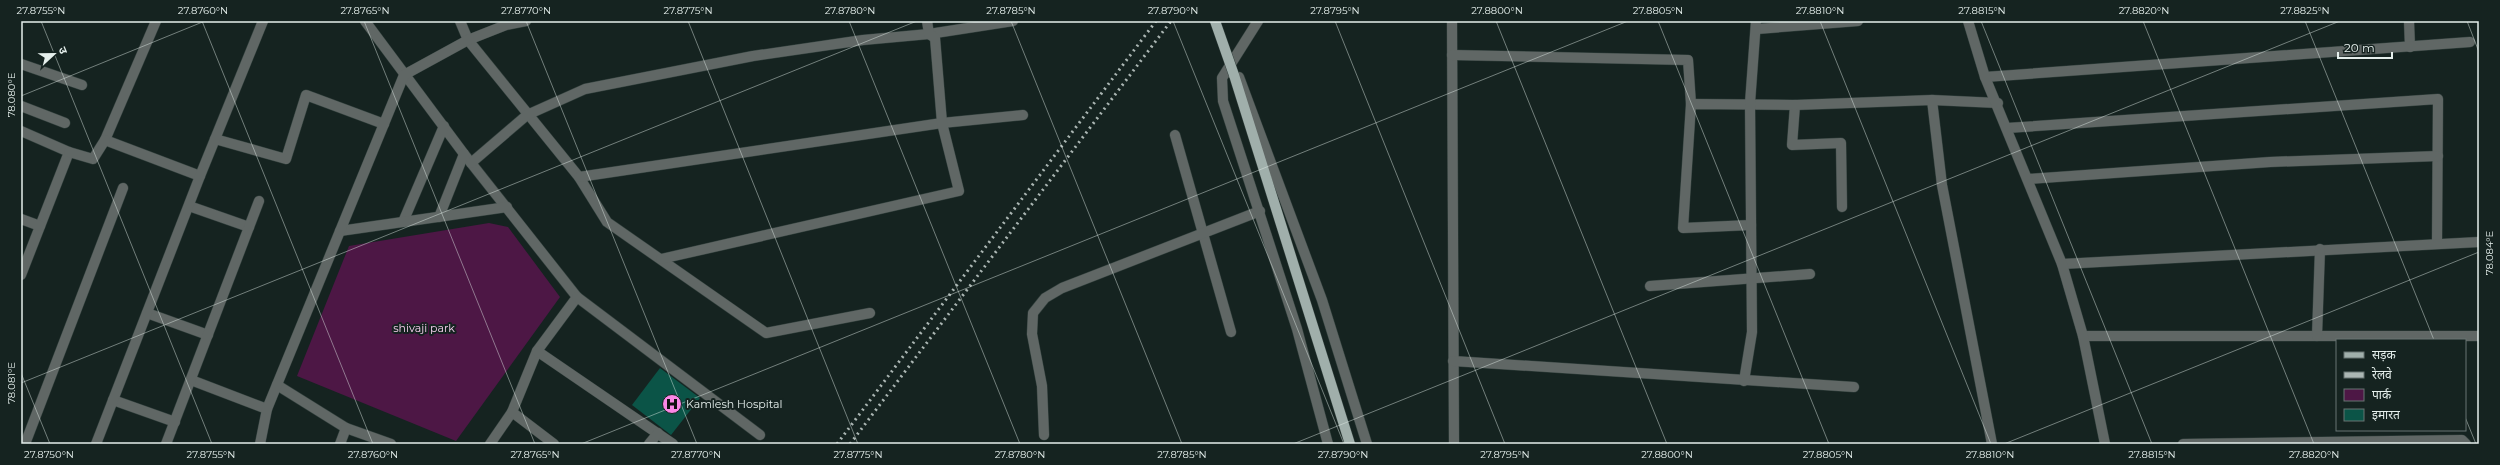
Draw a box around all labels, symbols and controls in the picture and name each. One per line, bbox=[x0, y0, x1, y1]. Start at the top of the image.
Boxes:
text: 27.8755°N bbox=[17, 4, 65, 17]
text: 27.8760°N bbox=[178, 4, 228, 17]
text: 27.8765°N bbox=[340, 4, 390, 17]
text: 27.8770°N bbox=[501, 4, 551, 17]
text: 27.8775°N bbox=[663, 4, 713, 17]
text: 27.8780°N bbox=[825, 4, 875, 17]
text: 27.8785°N bbox=[986, 4, 1036, 17]
text: 27.8790°N bbox=[1148, 4, 1198, 17]
text: 27.8795°N bbox=[1310, 4, 1360, 17]
text: 27.8800°N bbox=[1471, 4, 1523, 17]
text: 27.8805°N bbox=[1633, 4, 1683, 17]
text: 27.8810°N bbox=[1796, 4, 1844, 17]
text: 27.8815°N bbox=[1958, 4, 2006, 17]
text: 27.8820°N bbox=[2119, 4, 2169, 17]
text: 27.8825°N bbox=[2280, 4, 2330, 17]
north arrow bbox=[34, 34, 74, 74]
scale bar bbox=[2338, 34, 2392, 60]
text: 20 m bbox=[2344, 40, 2375, 55]
text: उ bbox=[56, 45, 71, 56]
text: 78.080°E bbox=[5, 72, 18, 117]
text: 78.084°E bbox=[2483, 231, 2496, 275]
park label: shivaji park bbox=[393, 321, 455, 335]
legend bbox=[2336, 339, 2466, 431]
text: सड़क bbox=[2372, 347, 2397, 362]
text: 78.081°E bbox=[5, 362, 18, 404]
text: रेलवे bbox=[2372, 367, 2392, 382]
text: पार्क bbox=[2372, 387, 2392, 402]
hospital icon: Kamlesh Hospital bbox=[661, 393, 683, 415]
place label: Kamlesh Hospital bbox=[686, 397, 782, 411]
text: इमारत bbox=[2372, 407, 2401, 422]
text: 27.8750°N bbox=[24, 448, 74, 461]
text: 27.8755°N bbox=[187, 448, 235, 461]
text: 27.8760°N bbox=[348, 448, 398, 461]
text: 27.8765°N bbox=[510, 448, 560, 461]
text: 27.8770°N bbox=[671, 448, 721, 461]
text: 27.8775°N bbox=[833, 448, 883, 461]
text: 27.8780°N bbox=[995, 448, 1045, 461]
text: 27.8785°N bbox=[1157, 448, 1207, 461]
text: 27.8790°N bbox=[1318, 448, 1368, 461]
text: 27.8795°N bbox=[1480, 448, 1530, 461]
text: 27.8800°N bbox=[1641, 448, 1693, 461]
text: 27.8805°N bbox=[1803, 448, 1853, 461]
text: 27.8810°N bbox=[1966, 448, 2014, 461]
text: 27.8815°N bbox=[2128, 448, 2176, 461]
text: 27.8820°N bbox=[2289, 448, 2339, 461]

